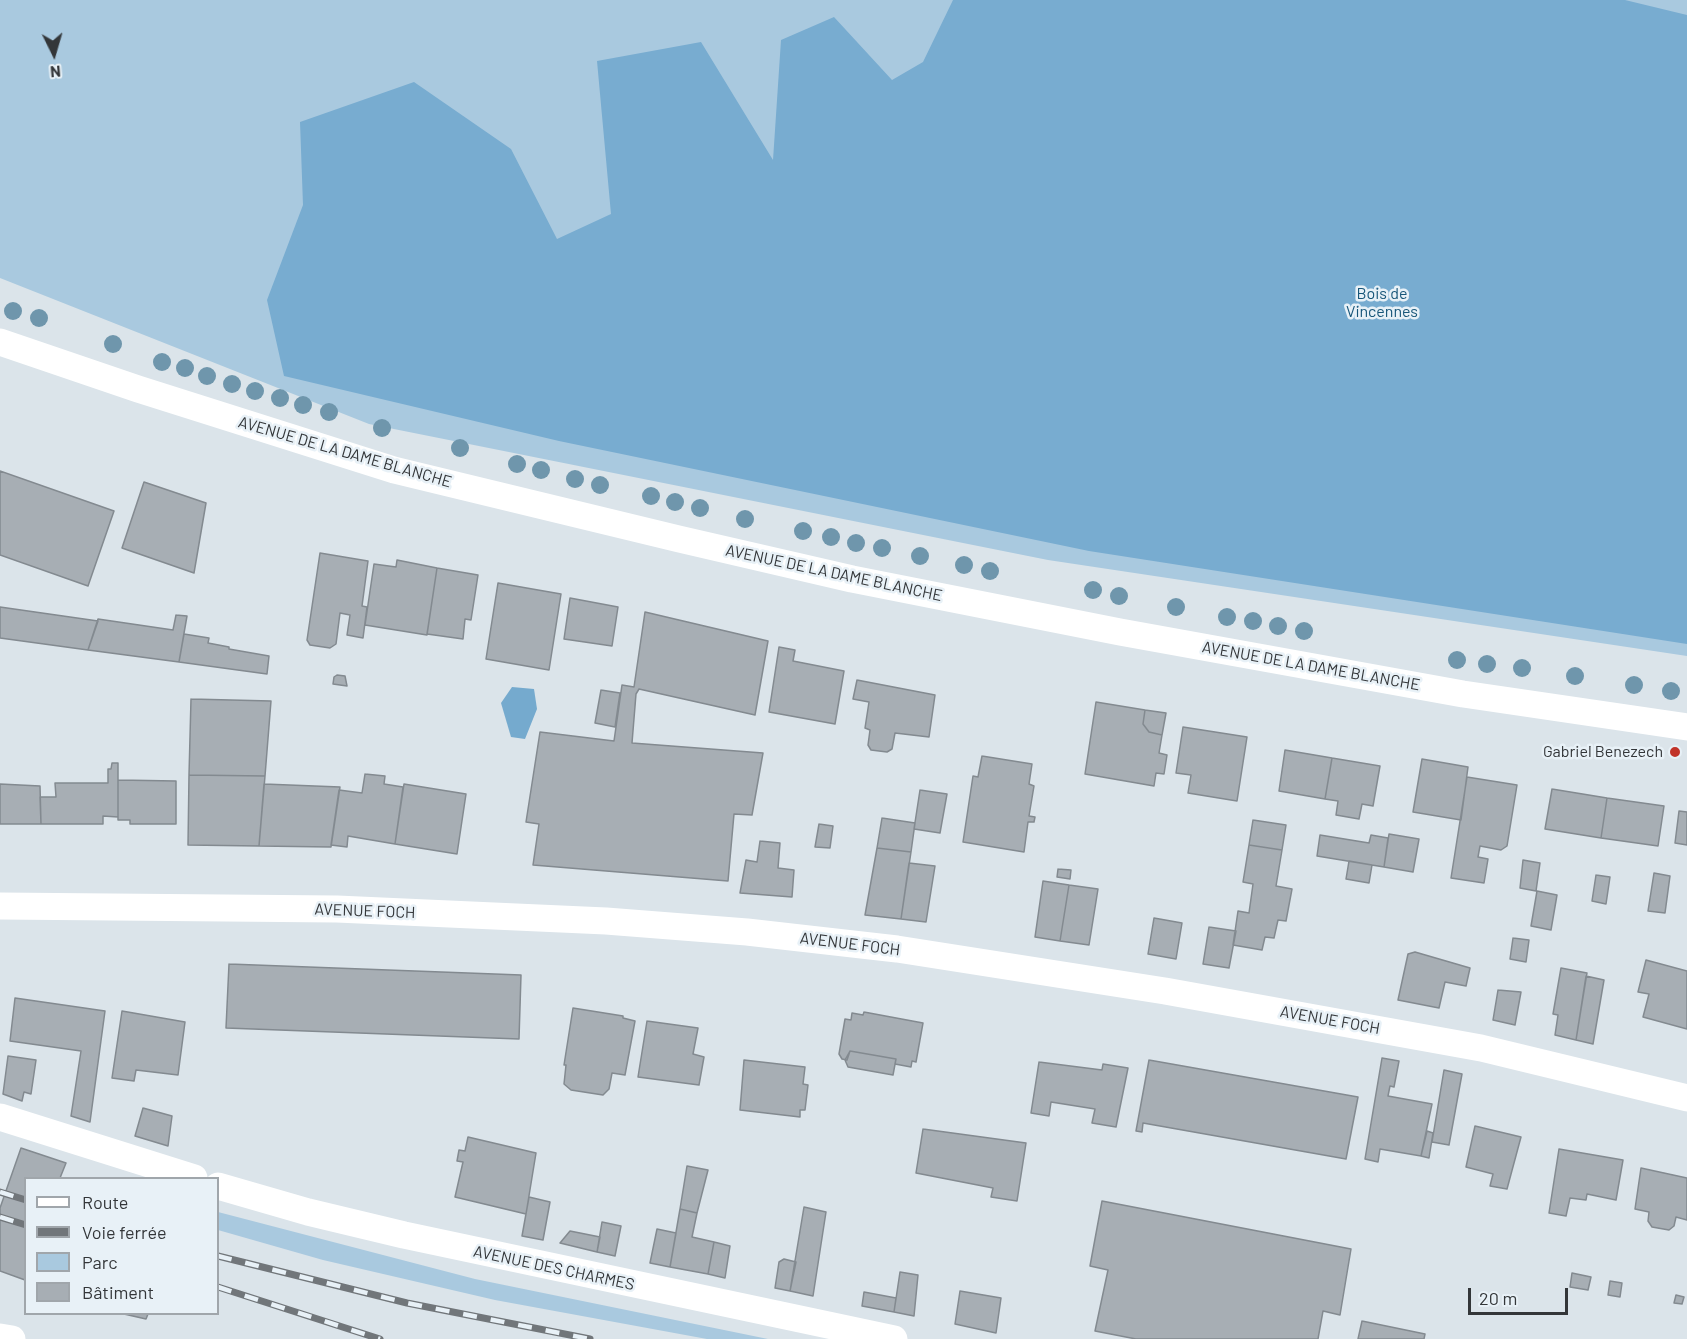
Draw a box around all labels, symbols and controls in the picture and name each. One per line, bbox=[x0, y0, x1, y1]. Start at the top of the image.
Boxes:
north arrow bbox=[24, 24, 84, 84]
text: N bbox=[49, 63, 62, 82]
park label: Bois de Vincennes bbox=[1346, 284, 1418, 322]
street label: AVENUE DE LA DAME BLANCHE bbox=[236, 412, 454, 492]
street label: AVENUE DE LA DAME BLANCHE bbox=[724, 541, 944, 605]
street label: AVENUE DE LA DAME BLANCHE bbox=[1200, 637, 1422, 695]
place label: Gabriel Benezech bbox=[1543, 742, 1663, 762]
marker: Gabriel Benezech bbox=[1668, 745, 1682, 759]
street label: AVENUE FOCH bbox=[314, 900, 416, 922]
street label: AVENUE FOCH bbox=[799, 928, 901, 960]
street label: AVENUE FOCH bbox=[1279, 1002, 1381, 1038]
legend bbox=[24, 1177, 219, 1315]
text: Route bbox=[82, 1191, 128, 1213]
text: Voie ferrée bbox=[82, 1221, 167, 1243]
street label: AVENUE DES CHARMES bbox=[472, 1242, 636, 1294]
text: Parc bbox=[82, 1251, 118, 1273]
scale bar bbox=[1471, 1276, 1572, 1314]
text: Bâtiment bbox=[82, 1281, 154, 1303]
text: 20 m bbox=[1479, 1287, 1517, 1309]

